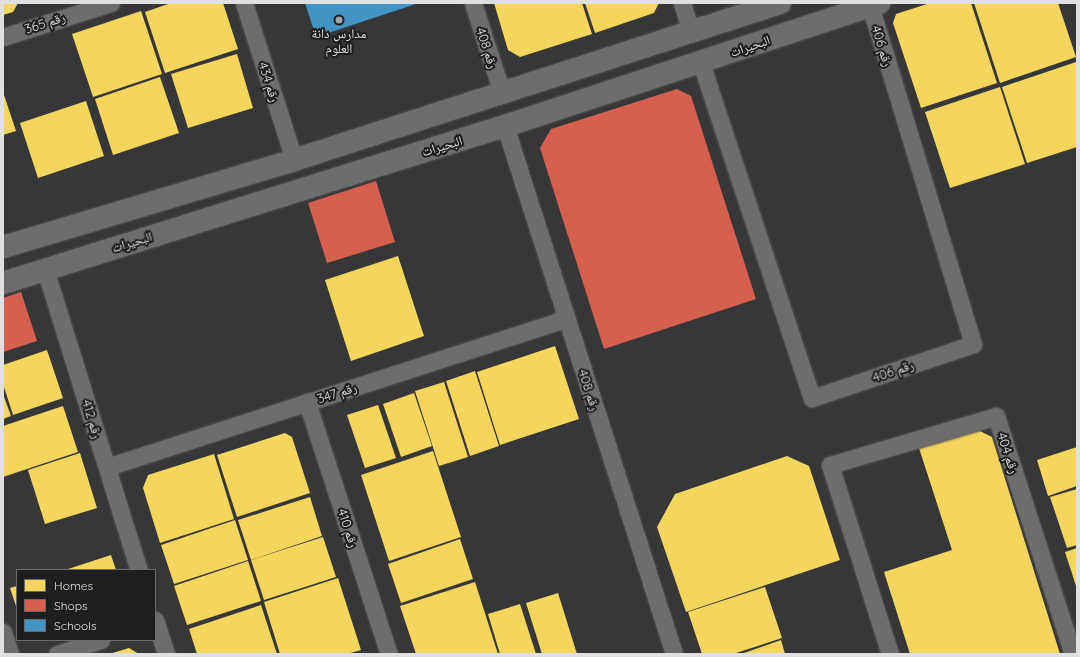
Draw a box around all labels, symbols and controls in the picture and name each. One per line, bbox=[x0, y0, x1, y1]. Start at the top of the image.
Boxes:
street label: رقم 365 bbox=[23, 9, 67, 37]
marker: مدارس دانة العلوم bbox=[334, 15, 344, 25]
street label: رقم 406 bbox=[868, 23, 896, 69]
street label: رقم 408 bbox=[473, 25, 501, 71]
place label: مدارس دانة العلوم bbox=[312, 26, 366, 57]
street label: البحيرات bbox=[728, 32, 772, 60]
street label: رقم 434 bbox=[255, 60, 283, 104]
street label: البحيرات bbox=[420, 132, 464, 160]
street label: البحيرات bbox=[110, 228, 154, 256]
street label: رقم 406 bbox=[870, 357, 916, 385]
street label: رقم 408 bbox=[575, 367, 603, 413]
street label: رقم 347 bbox=[315, 379, 359, 407]
street label: رقم 412 bbox=[79, 398, 105, 440]
street label: رقم 404 bbox=[994, 430, 1022, 476]
street label: رقم 410 bbox=[334, 506, 362, 550]
legend bbox=[16, 569, 156, 641]
text: Homes bbox=[54, 578, 93, 593]
text: Shops bbox=[54, 598, 88, 613]
text: Schools bbox=[54, 618, 97, 633]

